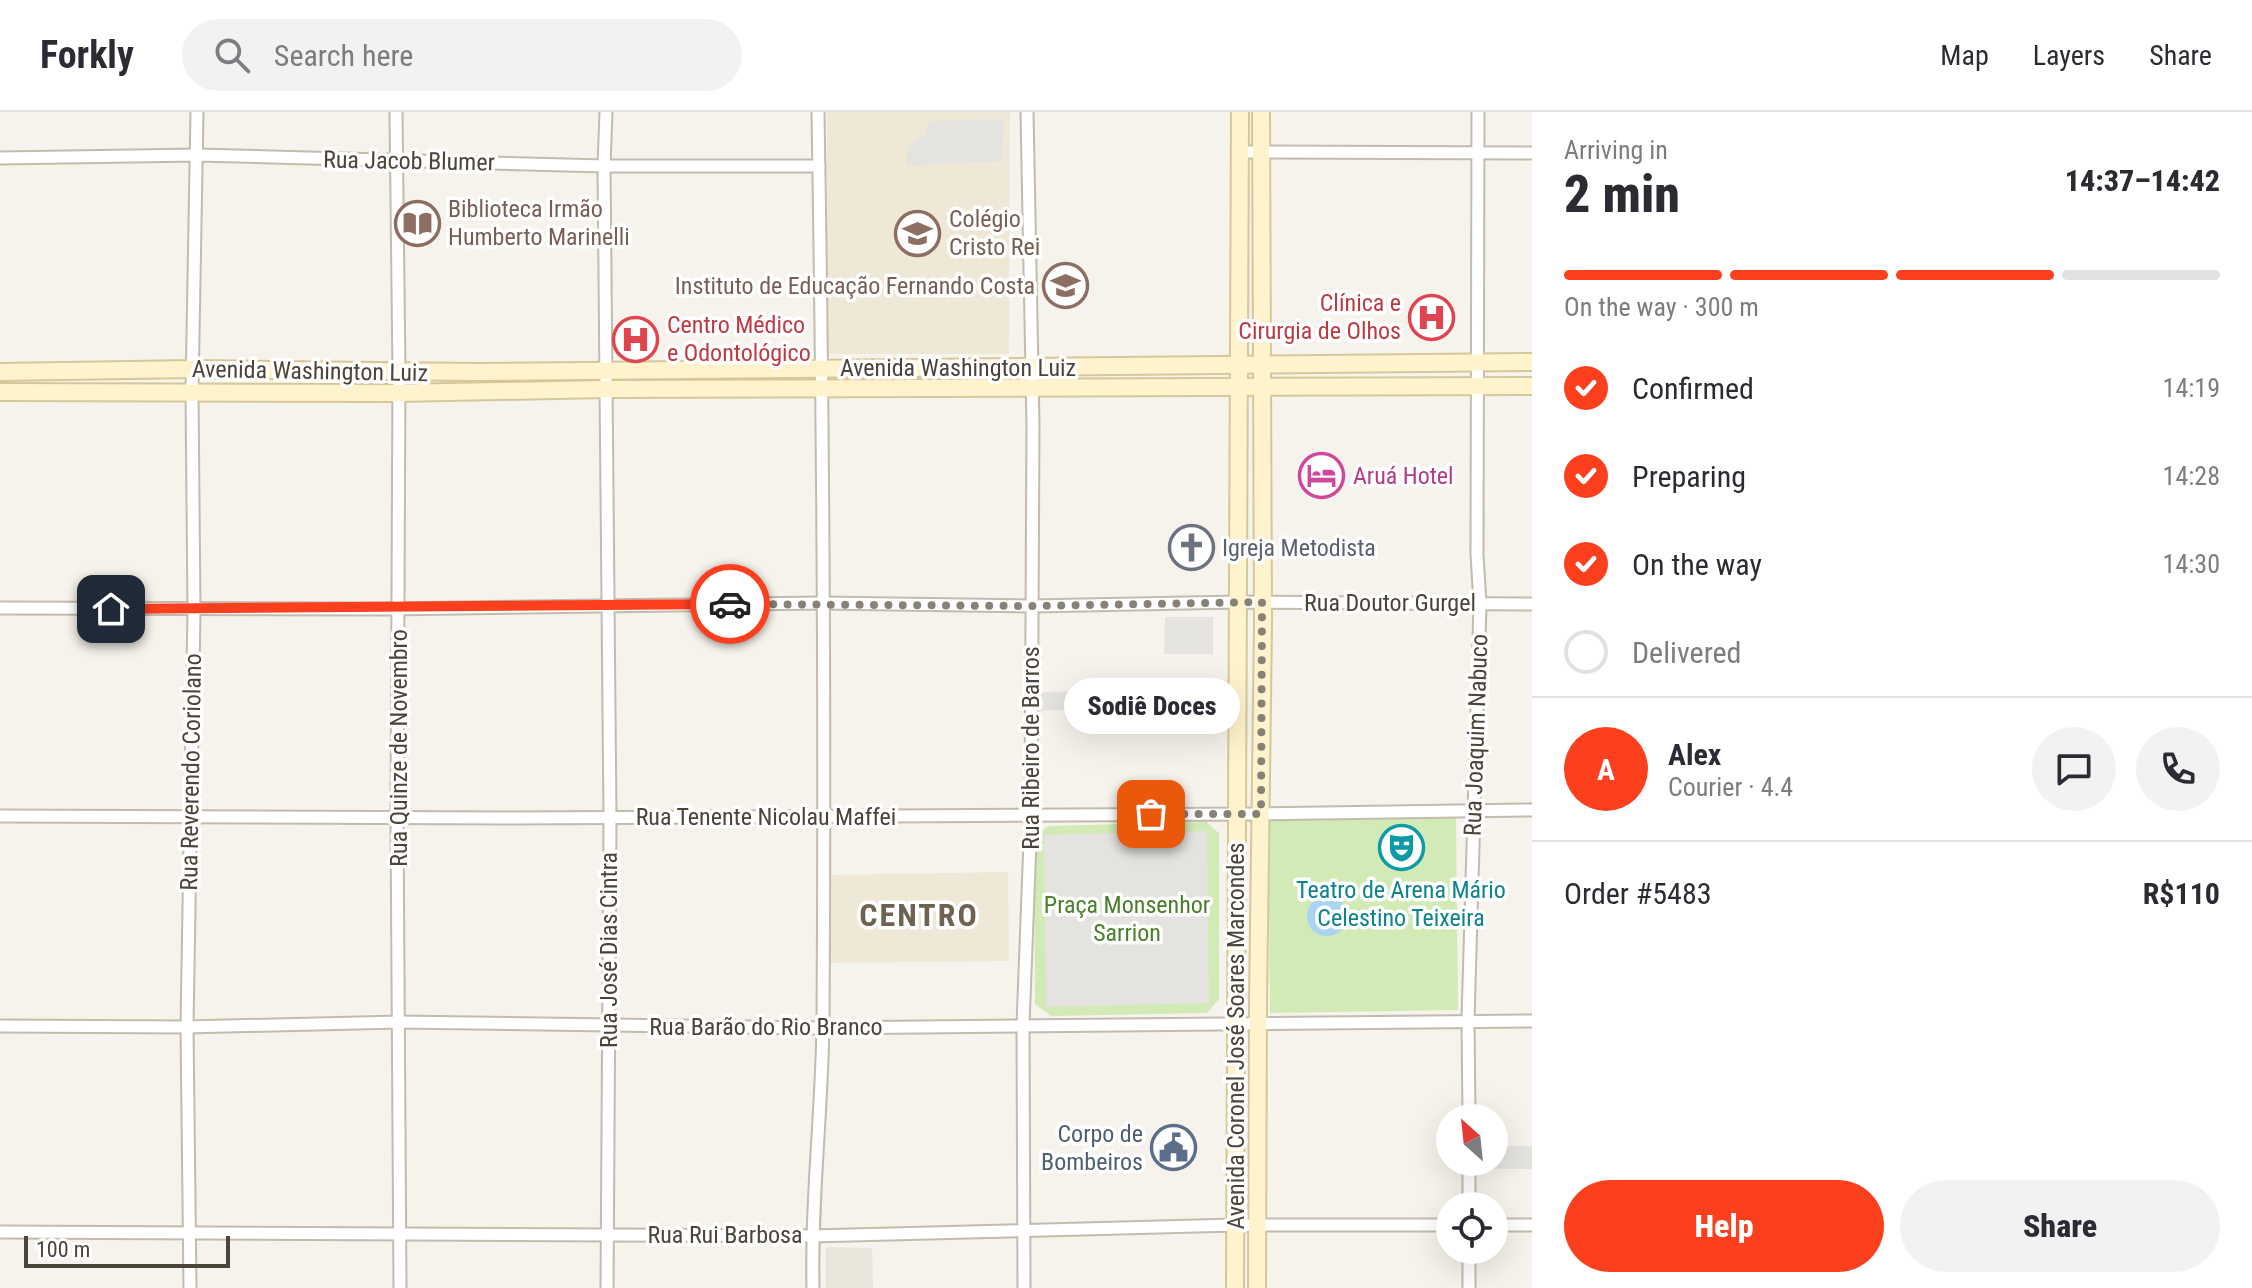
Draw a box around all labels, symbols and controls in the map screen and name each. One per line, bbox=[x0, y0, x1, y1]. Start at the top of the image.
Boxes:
search box bbox=[182, 19, 742, 91]
text: Forkly bbox=[40, 33, 134, 77]
icon: search bbox=[210, 33, 254, 77]
text: Search here bbox=[274, 38, 413, 73]
text: Map bbox=[1940, 39, 1989, 72]
text: Layers bbox=[2033, 39, 2105, 72]
text: Share bbox=[2149, 39, 2212, 72]
text: Arriving in bbox=[1564, 135, 1668, 165]
street label: Rua Jacob Blumer bbox=[323, 146, 495, 176]
text: 14:37–14:42 bbox=[2065, 163, 2220, 198]
text: 2 min bbox=[1564, 164, 1680, 225]
place label: Biblioteca Irmão Humberto Marinelli bbox=[448, 195, 630, 251]
library icon: Biblioteca Irmão Humberto Marinelli bbox=[393, 199, 441, 247]
place label: Colégio Cristo Rei bbox=[949, 205, 1040, 261]
school or university icon: Colégio Cristo Rei bbox=[894, 209, 942, 257]
school or university icon: Instituto de Educação Fernando Costa bbox=[1042, 262, 1090, 310]
place label: Instituto de Educação Fernando Costa bbox=[675, 272, 1035, 300]
place label: Clínica e Cirurgia de Olhos bbox=[1238, 289, 1401, 345]
text: On the way · 300 m bbox=[1564, 292, 1759, 322]
hospital icon: Clínica e Cirurgia de Olhos bbox=[1408, 293, 1456, 341]
place label: Centro Médico e Odontológico bbox=[667, 311, 811, 367]
hospital icon: Centro Médico e Odontológico bbox=[612, 315, 660, 363]
street label: Avenida Washington Luiz bbox=[840, 354, 1076, 382]
street label: Avenida Washington Luiz bbox=[192, 355, 428, 387]
icon: check bbox=[1564, 366, 1608, 410]
text: Confirmed bbox=[1632, 371, 1754, 406]
text: 14:19 bbox=[2163, 373, 2220, 403]
hotel icon: Aruá Hotel bbox=[1298, 452, 1346, 500]
icon: check bbox=[1564, 454, 1608, 498]
text: Preparing bbox=[1632, 459, 1746, 494]
text: 14:28 bbox=[2163, 461, 2220, 491]
place label: Aruá Hotel bbox=[1353, 462, 1454, 490]
church icon: Igreja Metodista bbox=[1167, 524, 1215, 572]
place label: Igreja Metodista bbox=[1222, 534, 1376, 562]
icon: check bbox=[1564, 542, 1608, 586]
text: On the way bbox=[1632, 547, 1762, 582]
text: 14:30 bbox=[2163, 549, 2220, 579]
courier bbox=[690, 564, 770, 644]
pin bbox=[77, 575, 145, 643]
icon: car bbox=[708, 582, 752, 626]
icon: home bbox=[89, 587, 133, 631]
street label: Rua Doutor Gurgel bbox=[1304, 589, 1476, 617]
street label: Rua Quinze de Novembro bbox=[385, 629, 413, 867]
street label: Rua Joaquim Nabuco bbox=[1458, 634, 1494, 836]
text: Delivered bbox=[1632, 635, 1741, 670]
street label: Rua Ribeiro de Barros bbox=[1017, 646, 1045, 850]
street label: Rua Reverendo Coriolano bbox=[175, 653, 207, 891]
callout: Sodiê Doces bbox=[1063, 678, 1239, 734]
text: Sodiê Doces bbox=[1088, 691, 1216, 721]
button: chat bbox=[2032, 727, 2116, 811]
button: phone bbox=[2136, 727, 2220, 811]
text: Alex bbox=[1668, 737, 1721, 772]
text: A bbox=[1597, 752, 1615, 787]
text: Courier · 4.4 bbox=[1668, 772, 1793, 802]
pin bbox=[1117, 780, 1185, 848]
icon: bag bbox=[1129, 792, 1173, 836]
street label: Rua Tenente Nicolau Maffei bbox=[636, 803, 896, 831]
theatre icon: Teatro de Arena Mário Celestino Teixeira bbox=[1377, 824, 1425, 872]
street label: Avenida Coronel José Soares Marcondes bbox=[1222, 842, 1250, 1230]
street label: Rua José Dias Cintra bbox=[595, 852, 623, 1048]
place label: Teatro de Arena Mário Celestino Teixeira bbox=[1296, 876, 1506, 932]
text: Order #5483 bbox=[1564, 876, 1712, 911]
text: R$110 bbox=[2143, 876, 2220, 911]
park label: Praça Monsenhor Sarrion bbox=[1044, 891, 1210, 947]
district label: CENTRO bbox=[859, 896, 979, 934]
street label: Rua Barão do Rio Branco bbox=[649, 1013, 883, 1041]
north arrow bbox=[1436, 1104, 1508, 1176]
map controls bbox=[1436, 1104, 1508, 1264]
place label: Corpo de Bombeiros bbox=[1041, 1120, 1143, 1176]
public building icon: Corpo de Bombeiros bbox=[1150, 1124, 1198, 1172]
button: Help bbox=[1564, 1180, 1884, 1272]
button: Share bbox=[1900, 1180, 2220, 1272]
button: locate bbox=[1436, 1192, 1508, 1264]
street label: Rua Rui Barbosa bbox=[648, 1221, 802, 1249]
scale bar bbox=[24, 1232, 230, 1268]
text: 100 m bbox=[36, 1237, 90, 1262]

